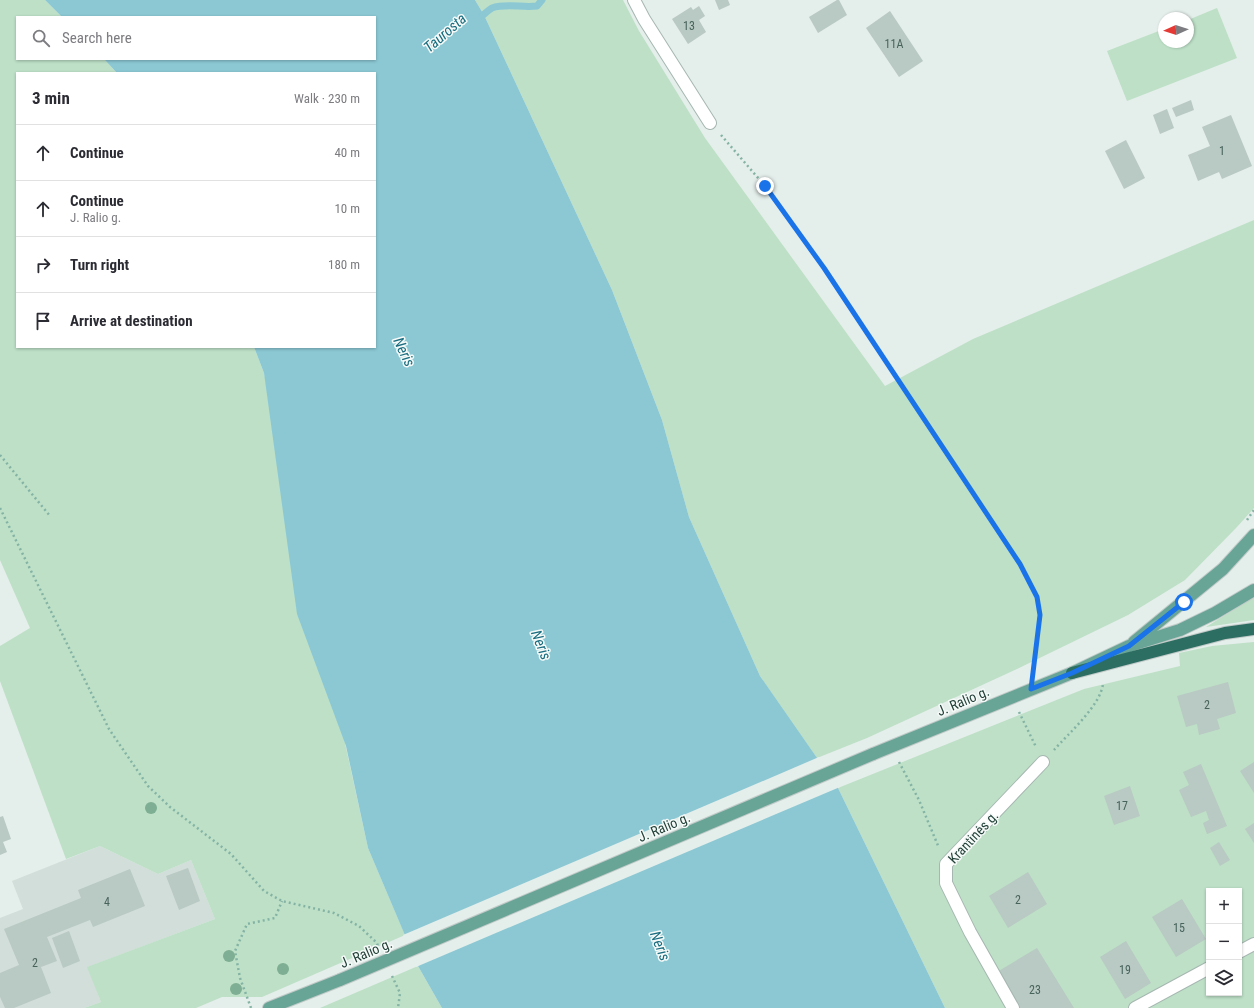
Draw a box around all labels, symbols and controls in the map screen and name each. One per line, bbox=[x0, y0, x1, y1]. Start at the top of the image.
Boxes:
water label: Taurosta bbox=[420, 10, 470, 56]
north arrow bbox=[1158, 12, 1194, 48]
search box bbox=[16, 16, 376, 60]
house number: 13 bbox=[683, 19, 695, 33]
icon: search bbox=[30, 27, 52, 49]
text: Search here bbox=[62, 29, 132, 47]
house number: 11A bbox=[885, 37, 903, 51]
text: 3 min bbox=[32, 88, 70, 108]
text: Walk · 230 m bbox=[294, 91, 360, 106]
icon: ahead bbox=[32, 142, 54, 164]
text: Continue bbox=[70, 144, 124, 162]
house number: 1 bbox=[1219, 144, 1225, 158]
text: 40 m bbox=[334, 145, 360, 160]
route end bbox=[756, 177, 774, 195]
text: Continue bbox=[70, 192, 124, 210]
icon: ahead bbox=[32, 198, 54, 220]
text: 10 m bbox=[334, 201, 360, 216]
text: J. Ralio g. bbox=[70, 210, 121, 225]
icon: right bbox=[32, 254, 54, 276]
text: Turn right bbox=[70, 256, 129, 274]
text: 180 m bbox=[328, 257, 360, 272]
icon: arrive bbox=[32, 310, 54, 332]
text: Arrive at destination bbox=[70, 312, 193, 330]
water label: Neris bbox=[389, 334, 419, 370]
route start bbox=[1175, 593, 1193, 611]
water label: Neris bbox=[527, 628, 555, 663]
street label: J. Ralio g. bbox=[935, 683, 991, 719]
house number: 2 bbox=[1204, 698, 1210, 712]
house number: 17 bbox=[1116, 799, 1128, 813]
street label: Krantinės g. bbox=[945, 807, 1001, 867]
street label: J. Ralio g. bbox=[636, 809, 692, 845]
map controls bbox=[1206, 888, 1242, 996]
button: + bbox=[1206, 888, 1242, 924]
house number: 2 bbox=[1015, 893, 1021, 907]
house number: 4 bbox=[104, 895, 110, 909]
house number: 15 bbox=[1173, 921, 1185, 935]
button: − bbox=[1206, 924, 1242, 960]
water label: Neris bbox=[646, 929, 674, 964]
street label: J. Ralio g. bbox=[338, 935, 394, 971]
house number: 2 bbox=[32, 956, 38, 970]
button: layers bbox=[1206, 960, 1242, 996]
house number: 19 bbox=[1119, 963, 1131, 977]
house number: 23 bbox=[1029, 983, 1041, 997]

